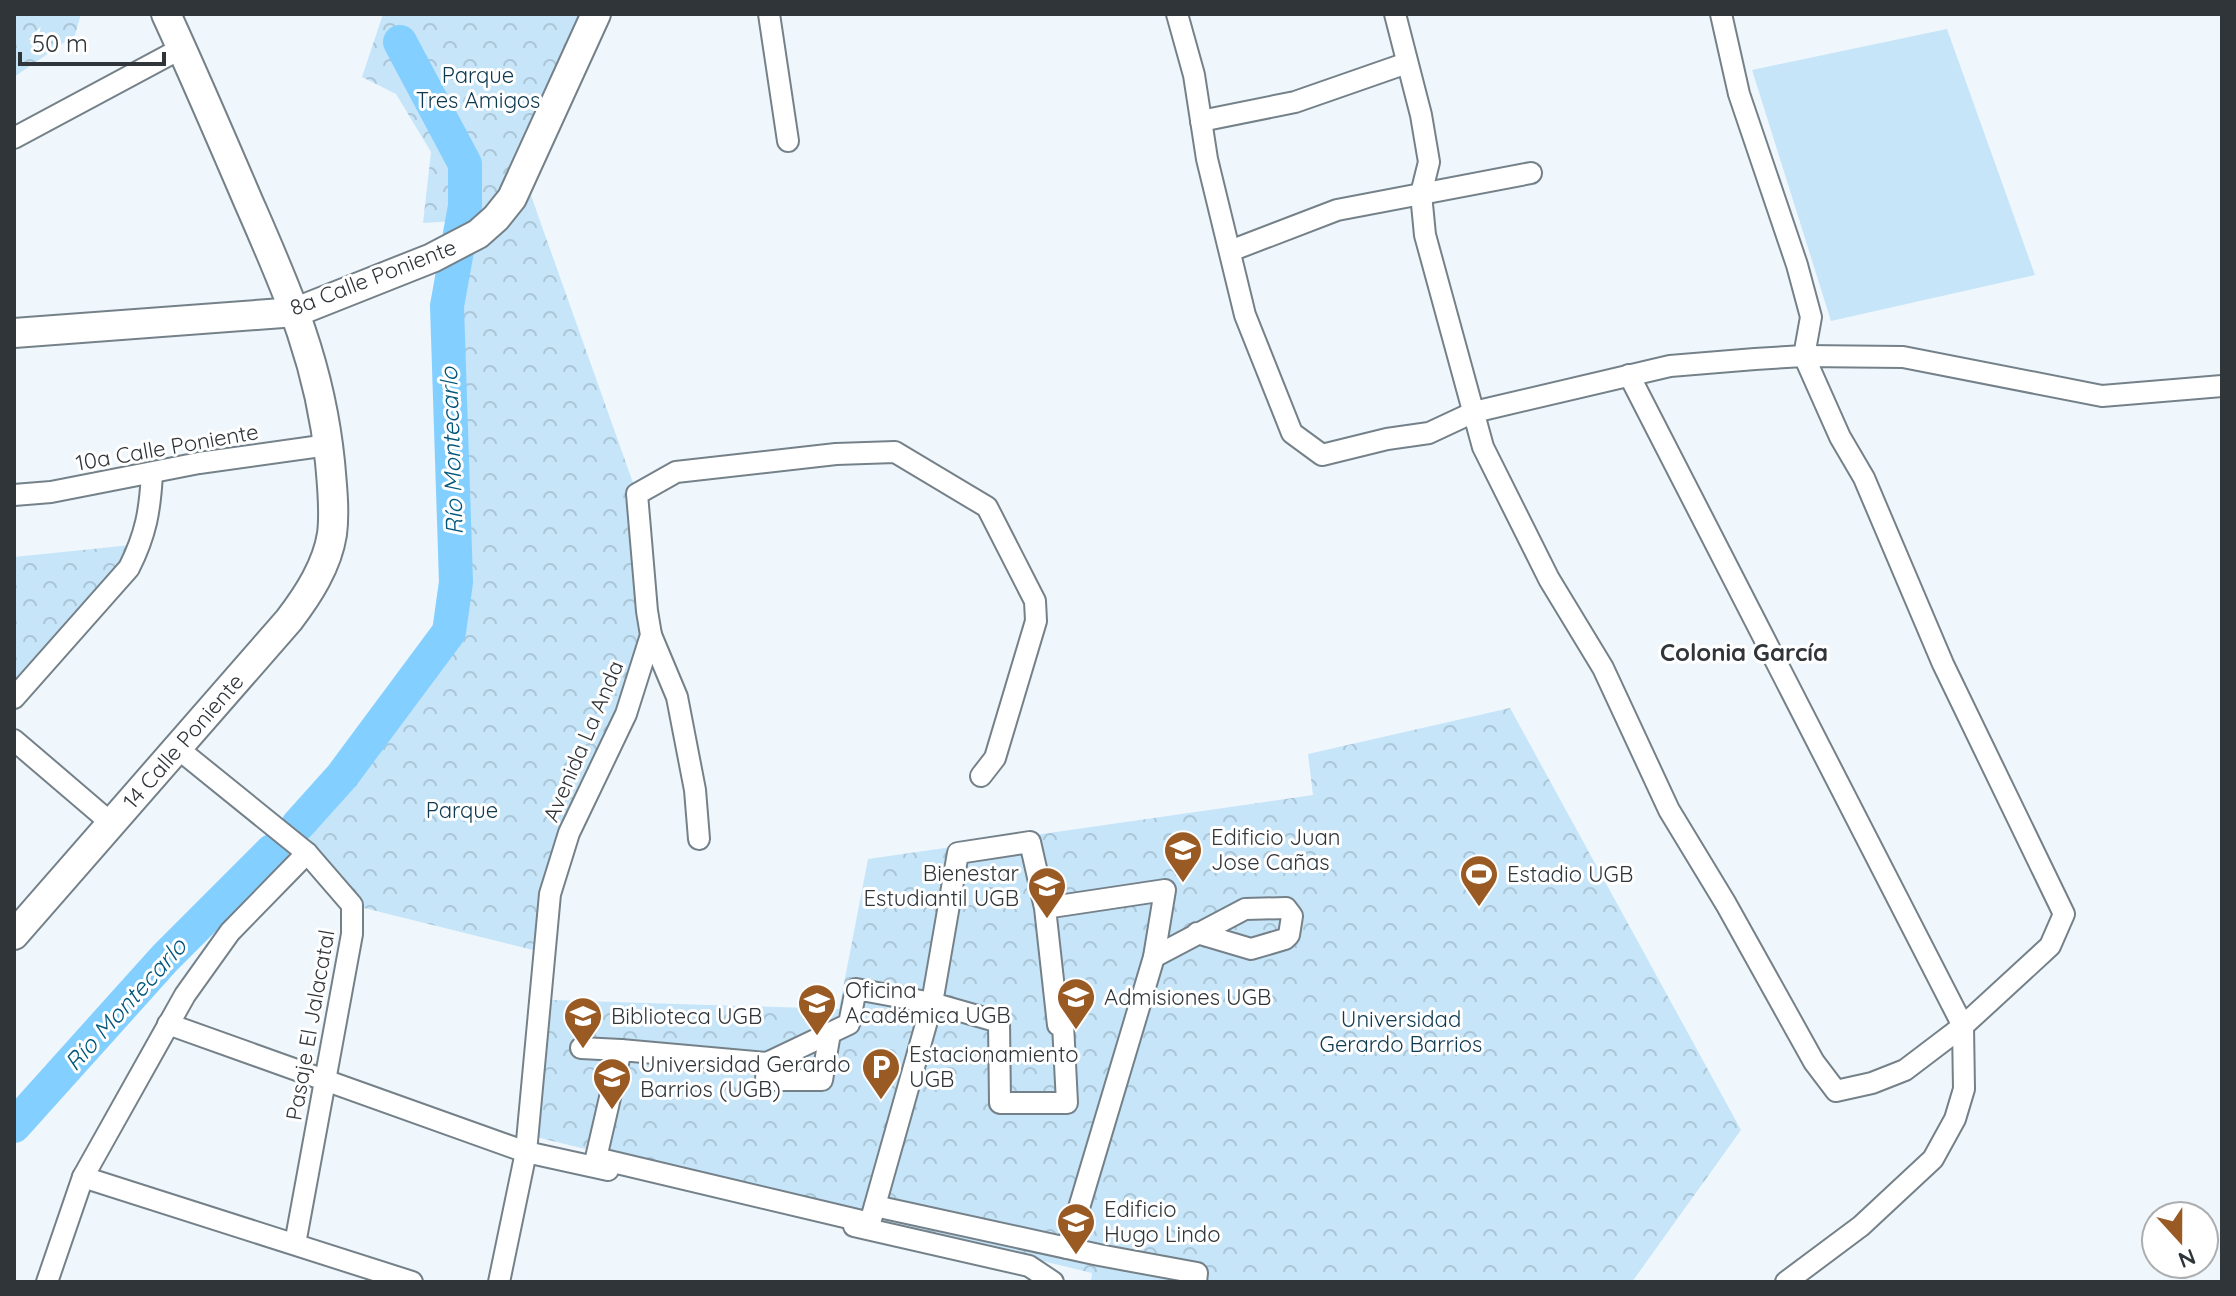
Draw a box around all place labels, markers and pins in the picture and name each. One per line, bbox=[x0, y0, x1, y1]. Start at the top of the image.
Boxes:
place label: Edificio Juan Jose Cañas bbox=[1211, 823, 1341, 876]
school or university icon: Edificio Juan Jose Cañas bbox=[1162, 829, 1204, 884]
sports icon: Estadio UGB bbox=[1458, 853, 1500, 908]
place label: Bienestar Estudiantil UGB bbox=[864, 859, 1020, 912]
place label: Estadio UGB bbox=[1507, 860, 1633, 888]
school or university icon: Bienestar Estudiantil UGB bbox=[1026, 865, 1068, 920]
place label: Oficina Académica UGB bbox=[845, 976, 1011, 1029]
school or university icon: Admisiones UGB bbox=[1055, 976, 1097, 1031]
school or university icon: Oficina Académica UGB bbox=[796, 982, 838, 1037]
place label: Admisiones UGB bbox=[1104, 983, 1271, 1011]
school or university icon: Biblioteca UGB bbox=[562, 995, 604, 1050]
place label: Biblioteca UGB bbox=[611, 1002, 762, 1030]
place label: Estacionamiento UGB bbox=[909, 1040, 1079, 1093]
parking icon: Estacionamiento UGB bbox=[860, 1046, 902, 1101]
place label: Universidad Gerardo Barrios (UGB) bbox=[640, 1050, 850, 1103]
school or university icon: Universidad Gerardo Barrios (UGB) bbox=[591, 1056, 633, 1111]
place label: Edificio Hugo Lindo bbox=[1104, 1195, 1220, 1248]
school or university icon: Edificio Hugo Lindo bbox=[1055, 1201, 1097, 1256]

